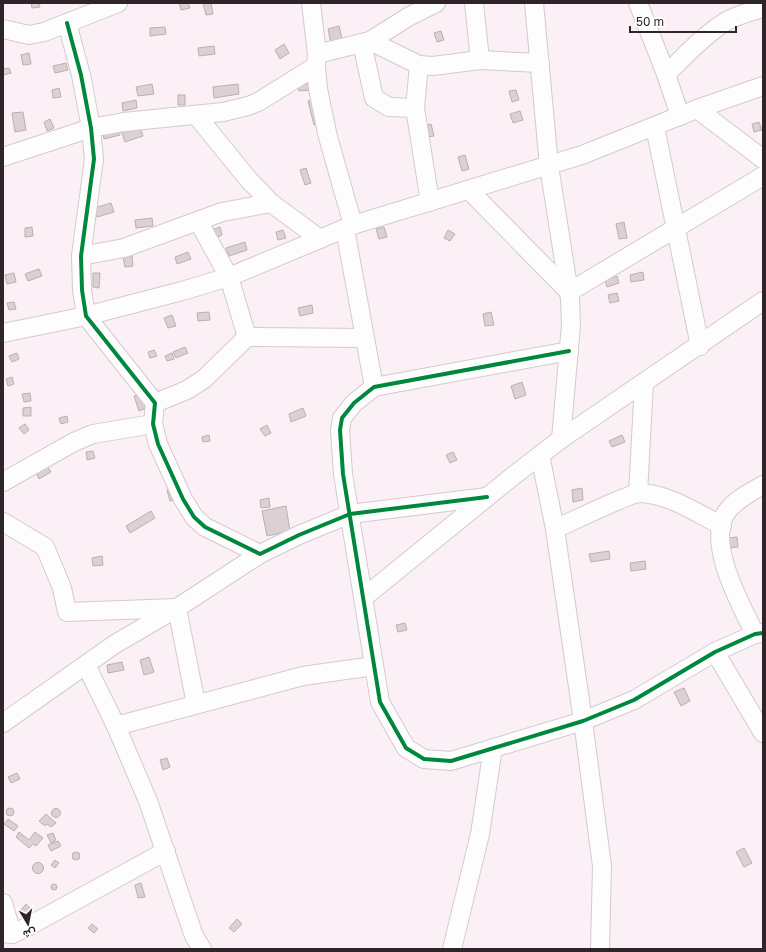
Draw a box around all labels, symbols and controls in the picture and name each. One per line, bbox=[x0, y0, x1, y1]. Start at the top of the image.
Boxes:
scale bar bbox=[630, 8, 736, 34]
text: 50 m bbox=[636, 14, 664, 29]
north arrow bbox=[8, 904, 48, 944]
text: ش bbox=[22, 926, 37, 942]

